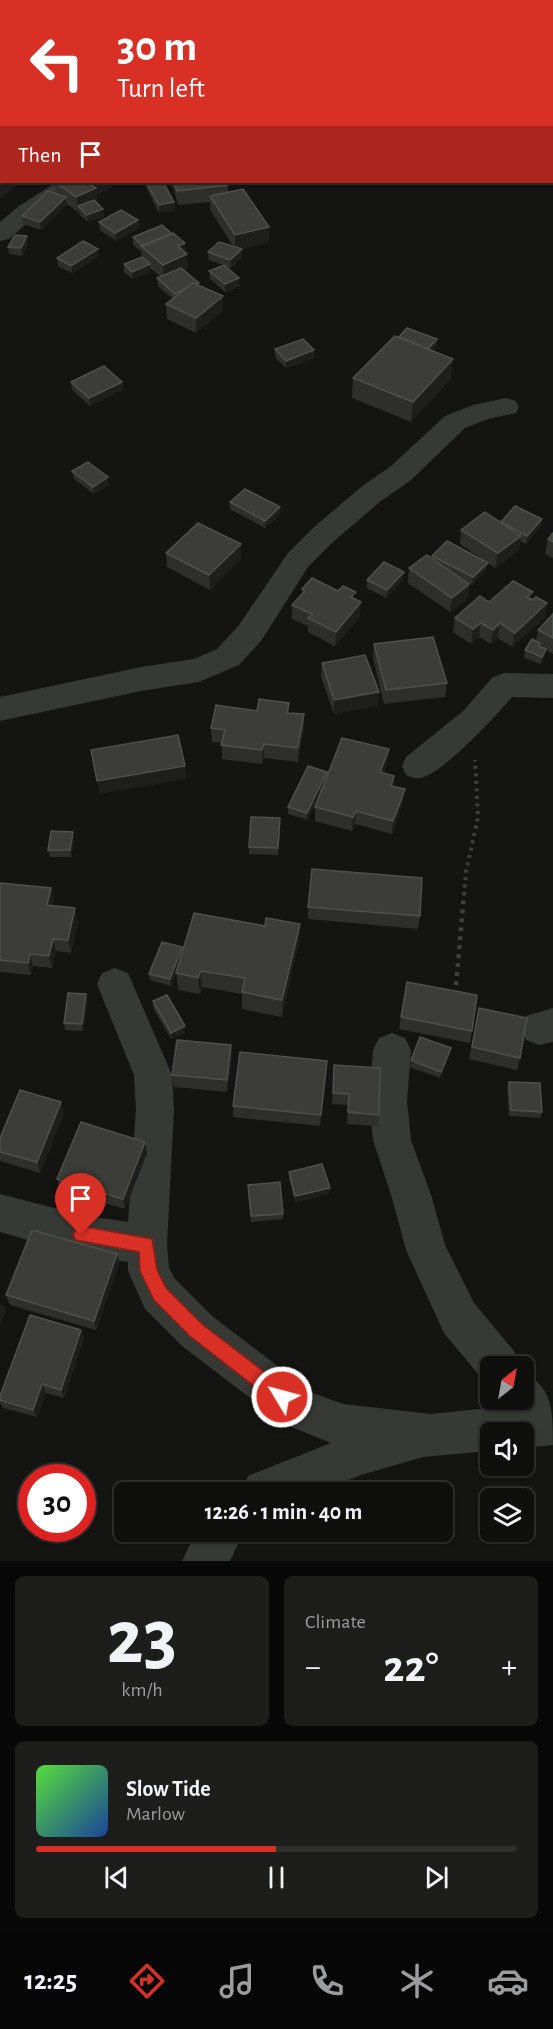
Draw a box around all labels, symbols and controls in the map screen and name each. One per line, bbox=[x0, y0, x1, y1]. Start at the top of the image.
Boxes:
icon: left bbox=[18, 24, 96, 102]
text: 30 m bbox=[117, 26, 197, 68]
text: Turn left bbox=[117, 75, 205, 102]
icon: arrive bbox=[74, 138, 107, 171]
text: Then bbox=[18, 144, 62, 166]
pin bbox=[55, 1173, 106, 1235]
icon: arrive bbox=[64, 1182, 97, 1215]
north arrow bbox=[480, 1356, 534, 1410]
map controls bbox=[480, 1356, 534, 1542]
position arrow bbox=[250, 1365, 314, 1429]
button: sound bbox=[480, 1422, 534, 1476]
speed limit sign: 30 bbox=[18, 1464, 96, 1542]
button: layers bbox=[480, 1488, 534, 1542]
text: 12:26 · 1 min · 40 m bbox=[205, 1501, 362, 1523]
text: 23 bbox=[107, 1600, 177, 1678]
text: Climate bbox=[305, 1612, 366, 1632]
text: 22° bbox=[383, 1645, 439, 1690]
text: − bbox=[305, 1651, 321, 1684]
text: + bbox=[501, 1651, 517, 1684]
text: km/h bbox=[121, 1680, 163, 1700]
text: Slow Tide bbox=[126, 1778, 211, 1800]
text: Marlow bbox=[126, 1804, 185, 1824]
icon: previous bbox=[100, 1861, 133, 1894]
icon: pause bbox=[260, 1861, 293, 1894]
icon: next bbox=[420, 1861, 453, 1894]
icon: directions bbox=[126, 1960, 168, 2002]
icon: music bbox=[216, 1960, 258, 2002]
icon: phone bbox=[306, 1960, 348, 2002]
icon: climate bbox=[396, 1960, 438, 2002]
icon: car bbox=[487, 1960, 529, 2002]
text: 12:25 bbox=[24, 1967, 77, 1994]

